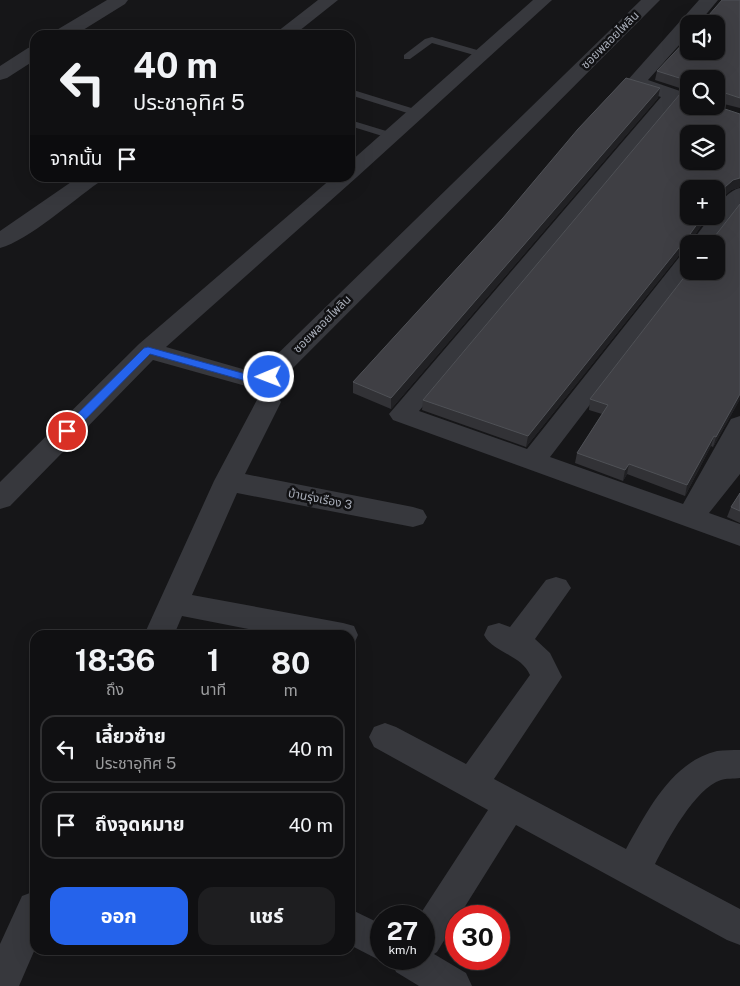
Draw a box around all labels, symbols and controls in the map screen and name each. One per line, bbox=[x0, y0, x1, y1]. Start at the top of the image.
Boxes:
street label: ซอยพลอยไพลิน bbox=[578, 8, 642, 72]
map controls bbox=[680, 15, 725, 280]
button: sound bbox=[680, 15, 725, 60]
text: 40 m bbox=[133, 45, 218, 86]
icon: left bbox=[50, 50, 115, 115]
button: search bbox=[680, 70, 725, 115]
text: ประชาอุทิศ 5 bbox=[133, 89, 245, 115]
button: layers bbox=[680, 125, 725, 170]
icon: arrive bbox=[113, 145, 141, 173]
text: จากนั้น bbox=[50, 147, 103, 169]
button: + bbox=[680, 180, 725, 225]
button: − bbox=[680, 235, 725, 280]
street label: ซอยพลอยไพลิน bbox=[290, 292, 354, 356]
position arrow bbox=[242, 350, 294, 402]
pin bbox=[46, 410, 88, 452]
icon: arrive bbox=[53, 417, 81, 445]
street label: บ้านรุ่งเรือง 3 bbox=[287, 486, 353, 512]
text: 18:36 bbox=[75, 642, 155, 678]
text: 1 bbox=[207, 642, 220, 678]
text: 80 bbox=[271, 645, 310, 681]
text: ถึง bbox=[106, 680, 124, 699]
text: นาที bbox=[200, 680, 226, 699]
text: m bbox=[284, 681, 298, 700]
text: เลี้ยวซ้าย bbox=[95, 725, 166, 747]
icon: left bbox=[52, 735, 80, 763]
text: 40 m bbox=[288, 738, 333, 760]
text: ประชาอุทิศ 5 bbox=[95, 754, 176, 773]
icon: arrive bbox=[52, 811, 80, 839]
text: ถึงจุดหมาย bbox=[95, 813, 185, 835]
text: 40 m bbox=[288, 814, 333, 836]
button: ออก bbox=[50, 887, 188, 945]
button: แชร์ bbox=[198, 887, 335, 945]
speed limit sign: 30 bbox=[445, 905, 510, 970]
text: 27 bbox=[387, 916, 418, 946]
text: km/h bbox=[388, 943, 417, 957]

